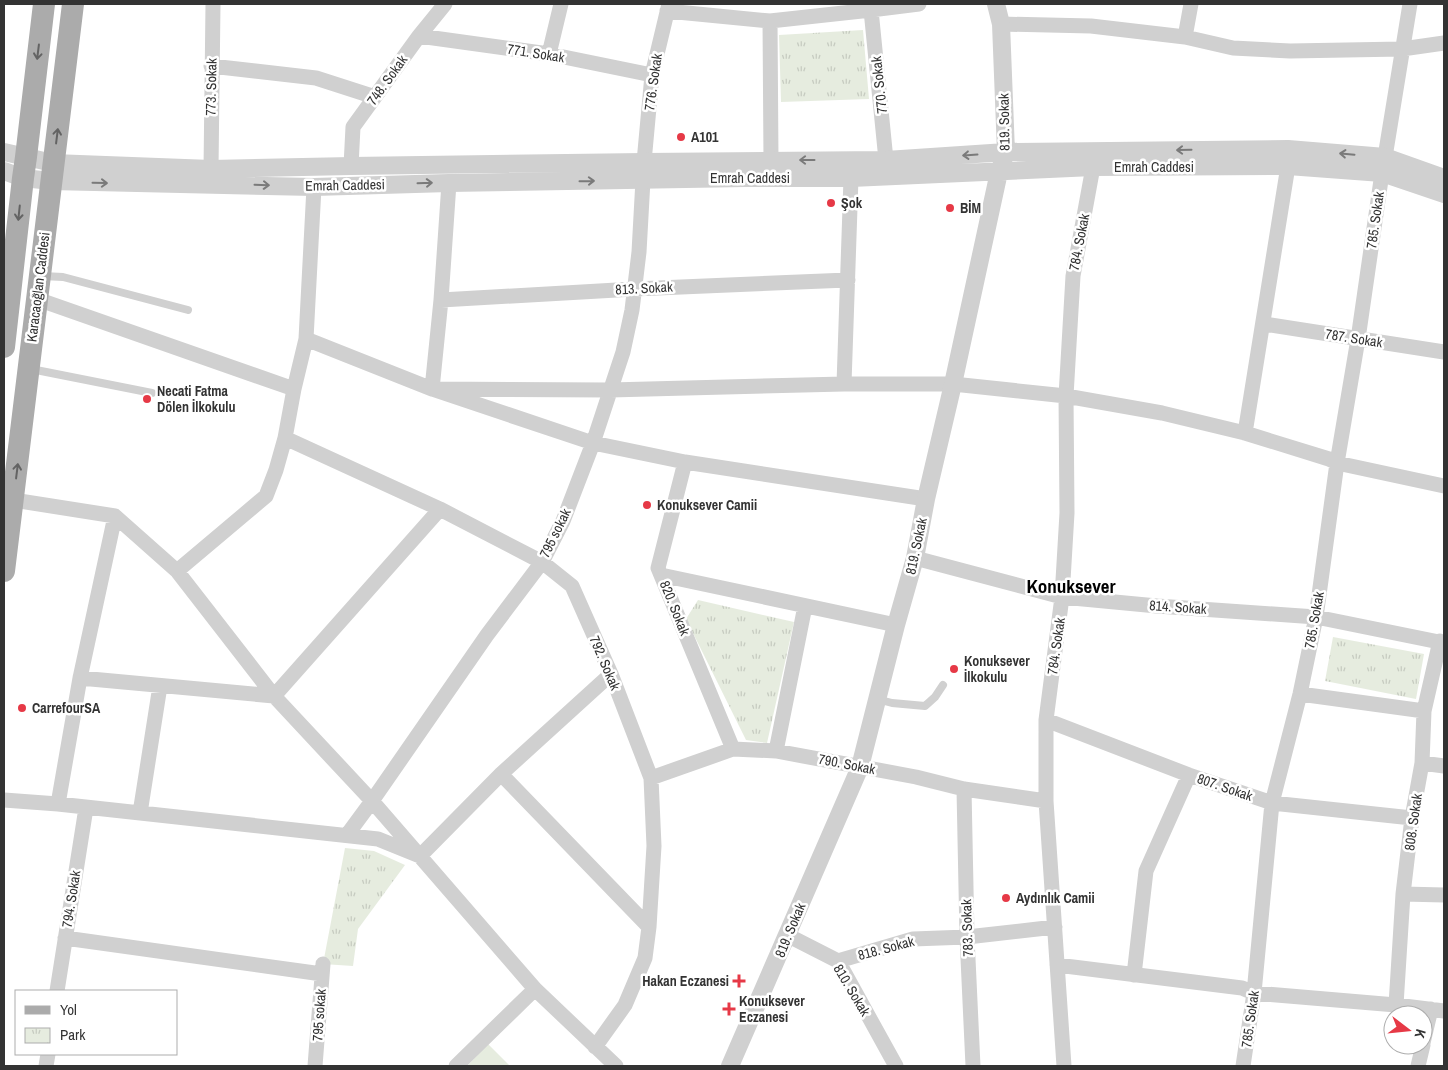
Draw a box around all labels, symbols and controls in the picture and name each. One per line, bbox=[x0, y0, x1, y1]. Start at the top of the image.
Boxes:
street label: 771. Sokak bbox=[506, 40, 566, 66]
one-way arrow bbox=[33, 44, 43, 60]
street label: 748. Sokak bbox=[363, 51, 411, 109]
street label: 776. Sokak bbox=[640, 52, 666, 112]
street label: 770. Sokak bbox=[867, 55, 891, 115]
street label: 773. Sokak bbox=[202, 58, 221, 116]
street label: 819. Sokak bbox=[994, 93, 1013, 151]
one-way arrow bbox=[52, 128, 62, 144]
place label: A101 bbox=[691, 128, 719, 146]
marker: A101 bbox=[675, 131, 687, 143]
one-way arrow bbox=[1177, 145, 1193, 155]
one-way arrow bbox=[1339, 149, 1355, 158]
one-way arrow bbox=[962, 150, 978, 159]
one-way arrow bbox=[799, 156, 815, 165]
street label: Emrah Caddesi bbox=[1114, 158, 1194, 176]
street label: Emrah Caddesi bbox=[710, 169, 790, 187]
street label: Emrah Caddesi bbox=[305, 175, 385, 195]
one-way arrow bbox=[578, 176, 595, 186]
one-way arrow bbox=[92, 178, 108, 187]
one-way arrow bbox=[417, 179, 433, 188]
one-way arrow bbox=[254, 181, 270, 190]
street label: 785. Sokak bbox=[1362, 190, 1388, 250]
place label: Şok bbox=[841, 194, 863, 212]
marker: Şok bbox=[825, 197, 837, 209]
place label: BİM bbox=[960, 199, 981, 217]
marker: BİM bbox=[944, 202, 956, 214]
one-way arrow bbox=[14, 205, 24, 221]
street label: 784. Sokak bbox=[1065, 212, 1093, 272]
street label: Karacaoğlan Caddesi bbox=[22, 231, 54, 343]
street label: 813. Sokak bbox=[615, 277, 673, 298]
street label: 787. Sokak bbox=[1324, 325, 1384, 351]
place label: Necati Fatma Dölen İlkokulu bbox=[157, 382, 235, 416]
marker: Necati Fatma Dölen İlkokulu bbox=[141, 393, 153, 405]
one-way arrow bbox=[12, 463, 22, 479]
place label: Konuksever Camii bbox=[657, 496, 757, 514]
marker: Konuksever Camii bbox=[641, 499, 653, 511]
street label: 795 sokak bbox=[535, 505, 575, 560]
street label: 819. Sokak bbox=[901, 516, 931, 576]
district label: Konuksever bbox=[1026, 573, 1116, 599]
street label: 820. Sokak bbox=[656, 578, 694, 638]
street label: 785. Sokak bbox=[1300, 590, 1328, 650]
street label: 814. Sokak bbox=[1149, 596, 1208, 618]
street label: 784. Sokak bbox=[1043, 616, 1069, 676]
street label: 792. Sokak bbox=[585, 633, 625, 693]
place label: Konuksever İlkokulu bbox=[964, 652, 1030, 686]
marker: Konuksever İlkokulu bbox=[948, 663, 960, 675]
place label: CarrefourSA bbox=[32, 699, 101, 717]
marker: CarrefourSA bbox=[16, 702, 28, 714]
street label: 790. Sokak bbox=[817, 750, 877, 778]
street label: 807. Sokak bbox=[1195, 769, 1255, 805]
street label: 808. Sokak bbox=[1400, 792, 1426, 852]
street label: 794. Sokak bbox=[58, 869, 84, 929]
place label: Aydınlık Camii bbox=[1016, 889, 1095, 907]
marker: Aydınlık Camii bbox=[1000, 892, 1012, 904]
street label: 783. Sokak bbox=[957, 899, 977, 957]
street label: 819. Sokak bbox=[770, 900, 810, 960]
street label: 818. Sokak bbox=[856, 932, 916, 964]
street label: 810. Sokak bbox=[829, 961, 875, 1019]
place label: Hakan Eczanesi bbox=[642, 972, 729, 990]
marker: Hakan Eczanesi bbox=[733, 975, 745, 987]
street label: 795 sokak bbox=[308, 988, 330, 1042]
street label: 785. Sokak bbox=[1237, 989, 1263, 1049]
legend bbox=[15, 990, 178, 1055]
place label: Konuksever Eczanesi bbox=[739, 992, 805, 1026]
text: Yol bbox=[60, 999, 77, 1020]
marker: Konuksever Eczanesi bbox=[723, 1003, 735, 1015]
north arrow bbox=[1383, 1005, 1433, 1055]
text: Park bbox=[60, 1024, 86, 1045]
text: K bbox=[1411, 1027, 1430, 1041]

